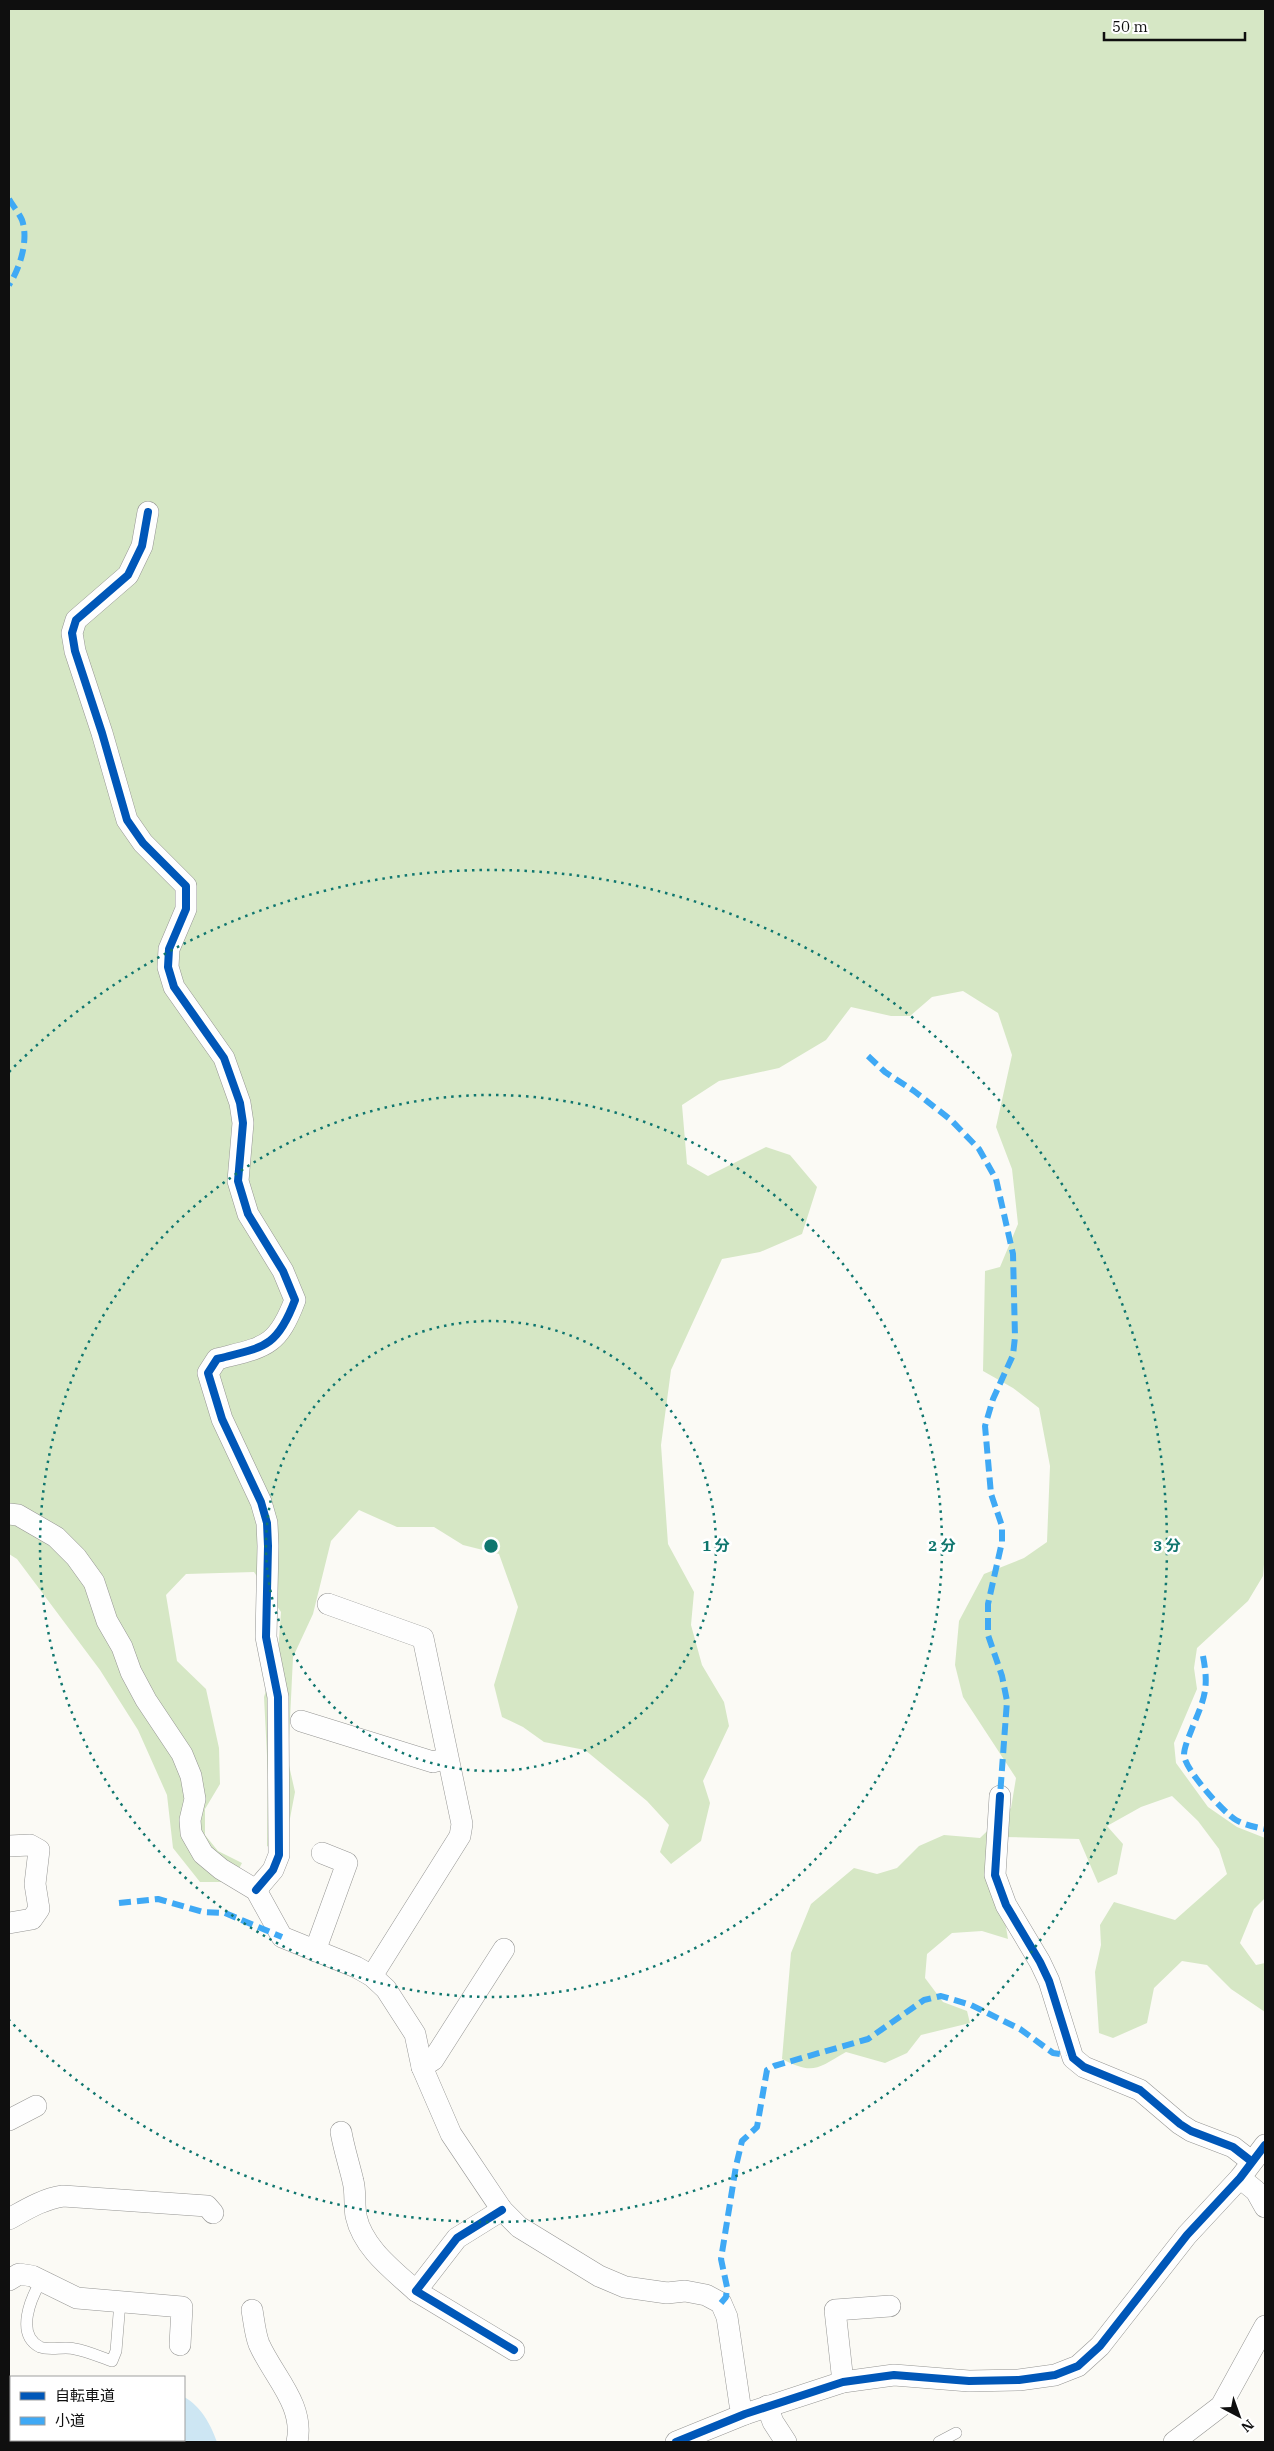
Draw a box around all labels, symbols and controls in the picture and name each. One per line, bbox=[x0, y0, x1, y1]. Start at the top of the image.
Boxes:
scale bar bbox=[1104, 10, 1245, 42]
text: 50 m bbox=[1112, 17, 1148, 36]
text: 1 分 bbox=[702, 1536, 730, 1555]
text: 2 分 bbox=[928, 1536, 956, 1555]
text: 3 分 bbox=[1153, 1536, 1181, 1555]
centre of rings bbox=[482, 1537, 500, 1555]
legend bbox=[10, 2376, 185, 2441]
text: 自転車道 bbox=[55, 2386, 115, 2405]
north arrow bbox=[1214, 2391, 1264, 2441]
text: 小道 bbox=[55, 2411, 85, 2430]
text: N bbox=[1237, 2415, 1258, 2436]

